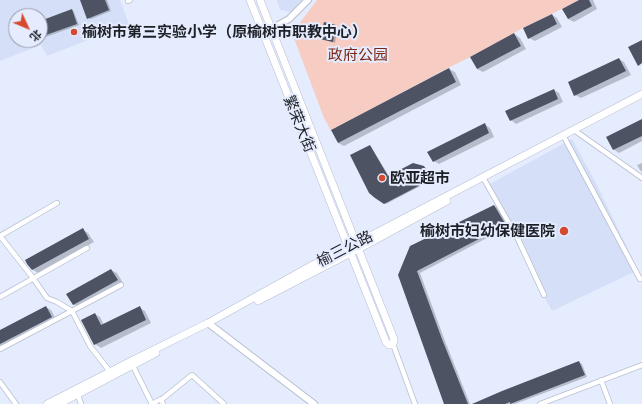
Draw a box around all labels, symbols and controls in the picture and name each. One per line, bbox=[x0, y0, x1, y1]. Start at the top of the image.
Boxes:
north arrow bbox=[8, 8, 48, 48]
place label: 榆树市第三实验小学（原榆树市职教中心） bbox=[82, 23, 367, 41]
text: 北 bbox=[27, 27, 45, 44]
marker: 榆树市第三实验小学（原榆树市职教中心） bbox=[69, 27, 79, 37]
park label: 政府公园 bbox=[328, 46, 388, 64]
street label: 繁荣大街 bbox=[279, 93, 319, 155]
place label: 欧亚超市 bbox=[390, 169, 450, 187]
marker: 欧亚超市 bbox=[377, 173, 387, 183]
place label: 榆树市妇幼保健医院 bbox=[420, 222, 555, 240]
marker: 榆树市妇幼保健医院 bbox=[558, 225, 570, 237]
street label: 榆三公路 bbox=[314, 227, 376, 271]

